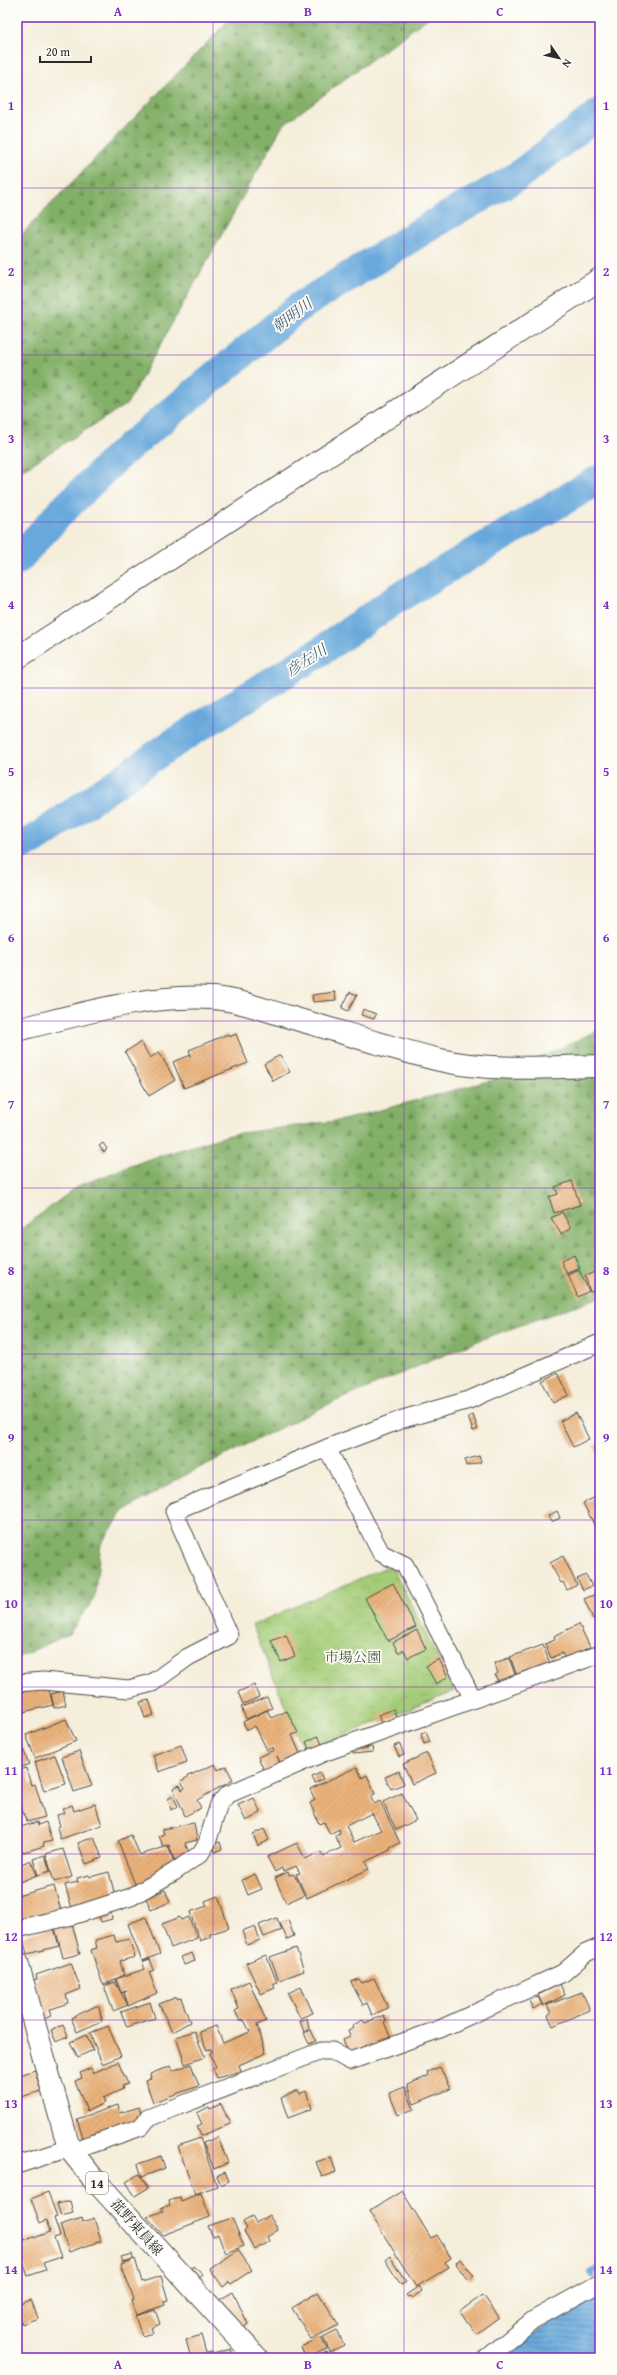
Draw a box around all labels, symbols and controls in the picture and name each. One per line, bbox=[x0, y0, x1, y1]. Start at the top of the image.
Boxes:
text: A bbox=[114, 2, 123, 21]
text: B bbox=[304, 2, 312, 21]
text: C bbox=[496, 2, 504, 21]
scale bar bbox=[40, 38, 91, 64]
north arrow bbox=[539, 38, 579, 78]
text: 20 m bbox=[46, 43, 70, 60]
text: N bbox=[558, 56, 576, 72]
text: 1 bbox=[8, 96, 14, 115]
text: 1 bbox=[603, 96, 609, 115]
text: 2 bbox=[8, 262, 15, 281]
text: 2 bbox=[603, 262, 610, 281]
water label: 朝明川 bbox=[268, 292, 318, 337]
text: 3 bbox=[8, 429, 14, 448]
text: 3 bbox=[603, 429, 609, 448]
text: 4 bbox=[8, 595, 15, 614]
text: 4 bbox=[603, 595, 610, 614]
water label: 彦左川 bbox=[281, 638, 332, 681]
text: 5 bbox=[8, 762, 15, 781]
text: 5 bbox=[603, 762, 610, 781]
text: 6 bbox=[8, 928, 15, 947]
text: 6 bbox=[603, 928, 610, 947]
text: 7 bbox=[8, 1095, 15, 1114]
text: 7 bbox=[603, 1095, 610, 1114]
text: 8 bbox=[8, 1261, 15, 1280]
text: 8 bbox=[603, 1261, 610, 1280]
text: 9 bbox=[8, 1428, 15, 1447]
text: 9 bbox=[603, 1428, 610, 1447]
text: 10 bbox=[4, 1594, 18, 1613]
text: 10 bbox=[599, 1594, 613, 1613]
park label: 市場公園 bbox=[325, 1647, 381, 1667]
text: 11 bbox=[4, 1761, 18, 1780]
text: 11 bbox=[599, 1761, 613, 1780]
text: 12 bbox=[4, 1927, 18, 1946]
text: 12 bbox=[599, 1927, 613, 1946]
text: 13 bbox=[4, 2094, 18, 2113]
text: 13 bbox=[599, 2094, 613, 2113]
road number: 14 bbox=[86, 2172, 108, 2194]
street label: 菰野東員線 bbox=[106, 2194, 168, 2260]
text: 14 bbox=[4, 2260, 18, 2279]
text: 14 bbox=[599, 2260, 613, 2279]
text: A bbox=[114, 2355, 123, 2374]
text: B bbox=[304, 2355, 312, 2374]
text: C bbox=[496, 2355, 504, 2374]

